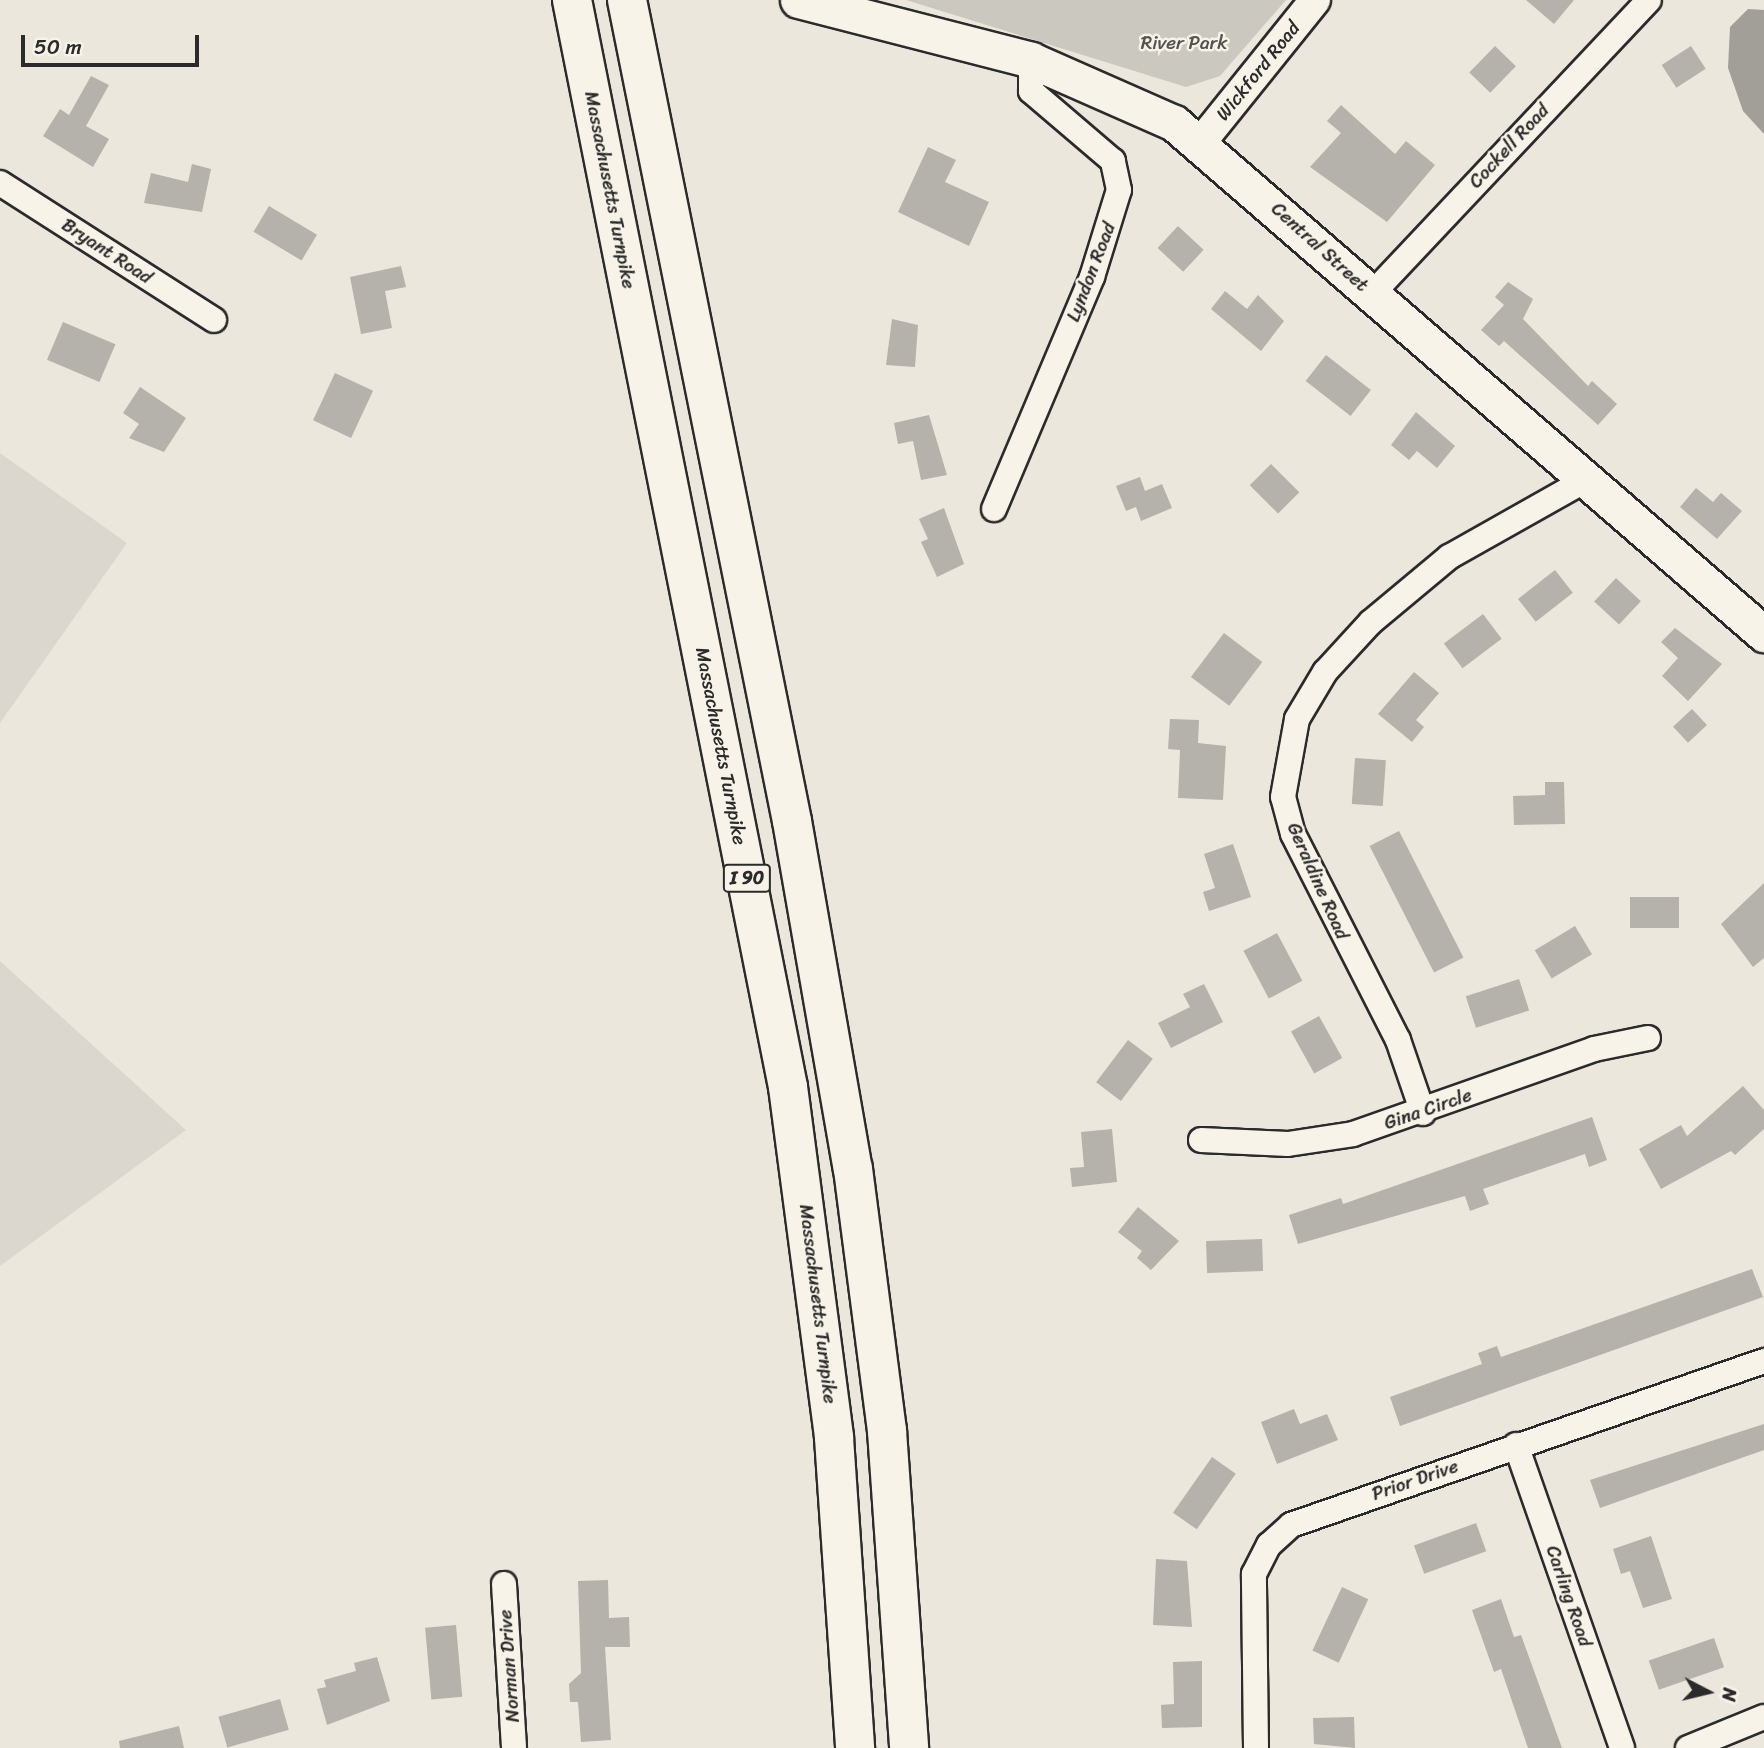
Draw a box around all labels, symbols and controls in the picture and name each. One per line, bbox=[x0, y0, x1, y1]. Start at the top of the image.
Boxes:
street label: Wickford Road bbox=[1211, 17, 1305, 125]
scale bar bbox=[24, 21, 203, 65]
text: 50 m bbox=[34, 28, 82, 66]
park label: River Park bbox=[1140, 32, 1228, 54]
street label: Massachusetts Turnpike bbox=[580, 90, 640, 290]
street label: Cockell Road bbox=[1464, 99, 1554, 193]
street label: Central Street bbox=[1267, 197, 1373, 297]
street label: Bryant Road bbox=[57, 213, 157, 289]
street label: Lyndon Road bbox=[1062, 219, 1120, 325]
street label: Massachusetts Turnpike bbox=[691, 646, 751, 846]
street label: Geraldine Road bbox=[1282, 819, 1354, 943]
road number: I 90 bbox=[722, 864, 772, 892]
street label: Gina Circle bbox=[1381, 1083, 1475, 1135]
street label: Massachusetts Turnpike bbox=[794, 1203, 842, 1405]
street label: Prior Drive bbox=[1369, 1455, 1461, 1505]
street label: Carling Road bbox=[1541, 1542, 1597, 1650]
street label: Norman Drive bbox=[494, 1609, 524, 1723]
north arrow bbox=[1673, 1657, 1743, 1727]
text: N bbox=[1712, 1686, 1747, 1703]

